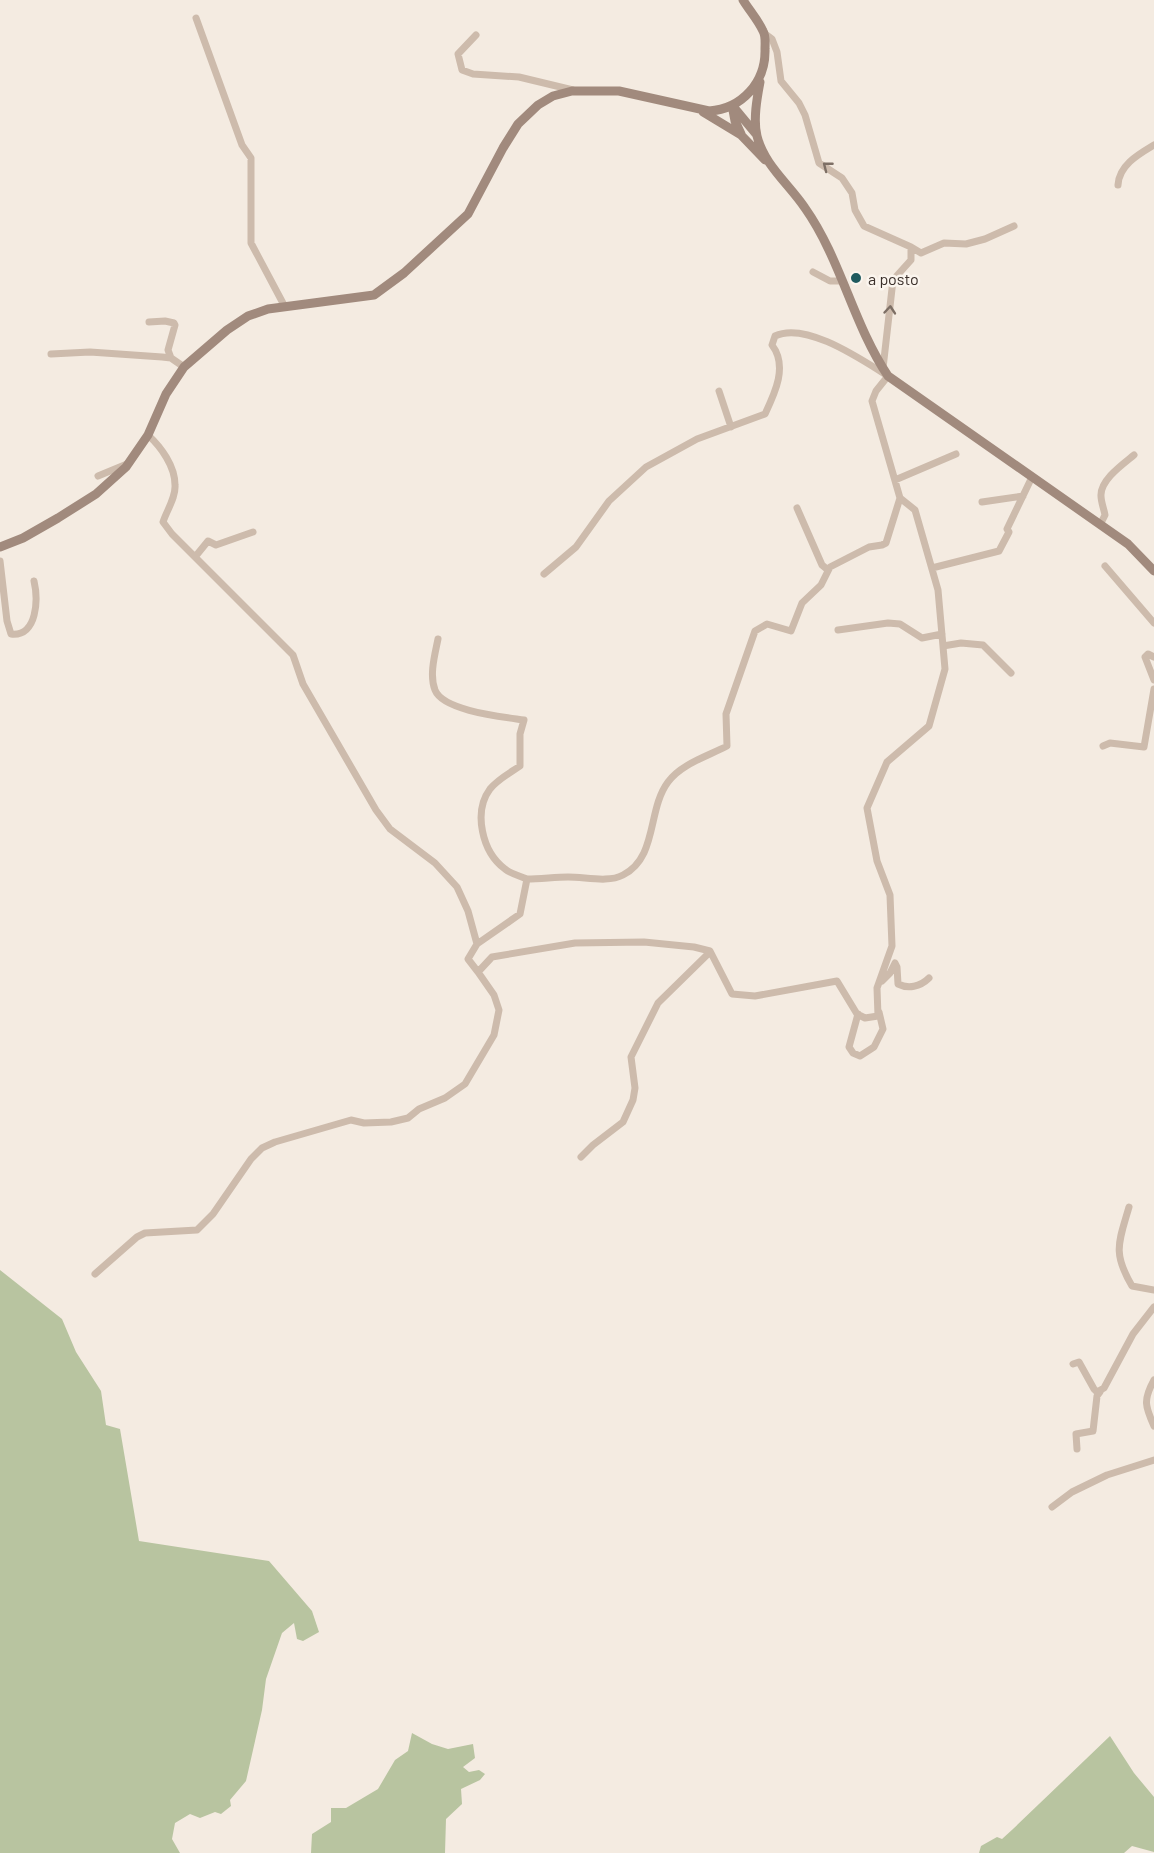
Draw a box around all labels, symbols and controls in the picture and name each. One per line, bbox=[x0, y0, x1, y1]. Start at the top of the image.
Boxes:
one-way arrow bbox=[823, 163, 834, 174]
place label: a posto bbox=[868, 269, 919, 288]
marker: a posto bbox=[849, 271, 863, 285]
one-way arrow bbox=[883, 305, 896, 314]

